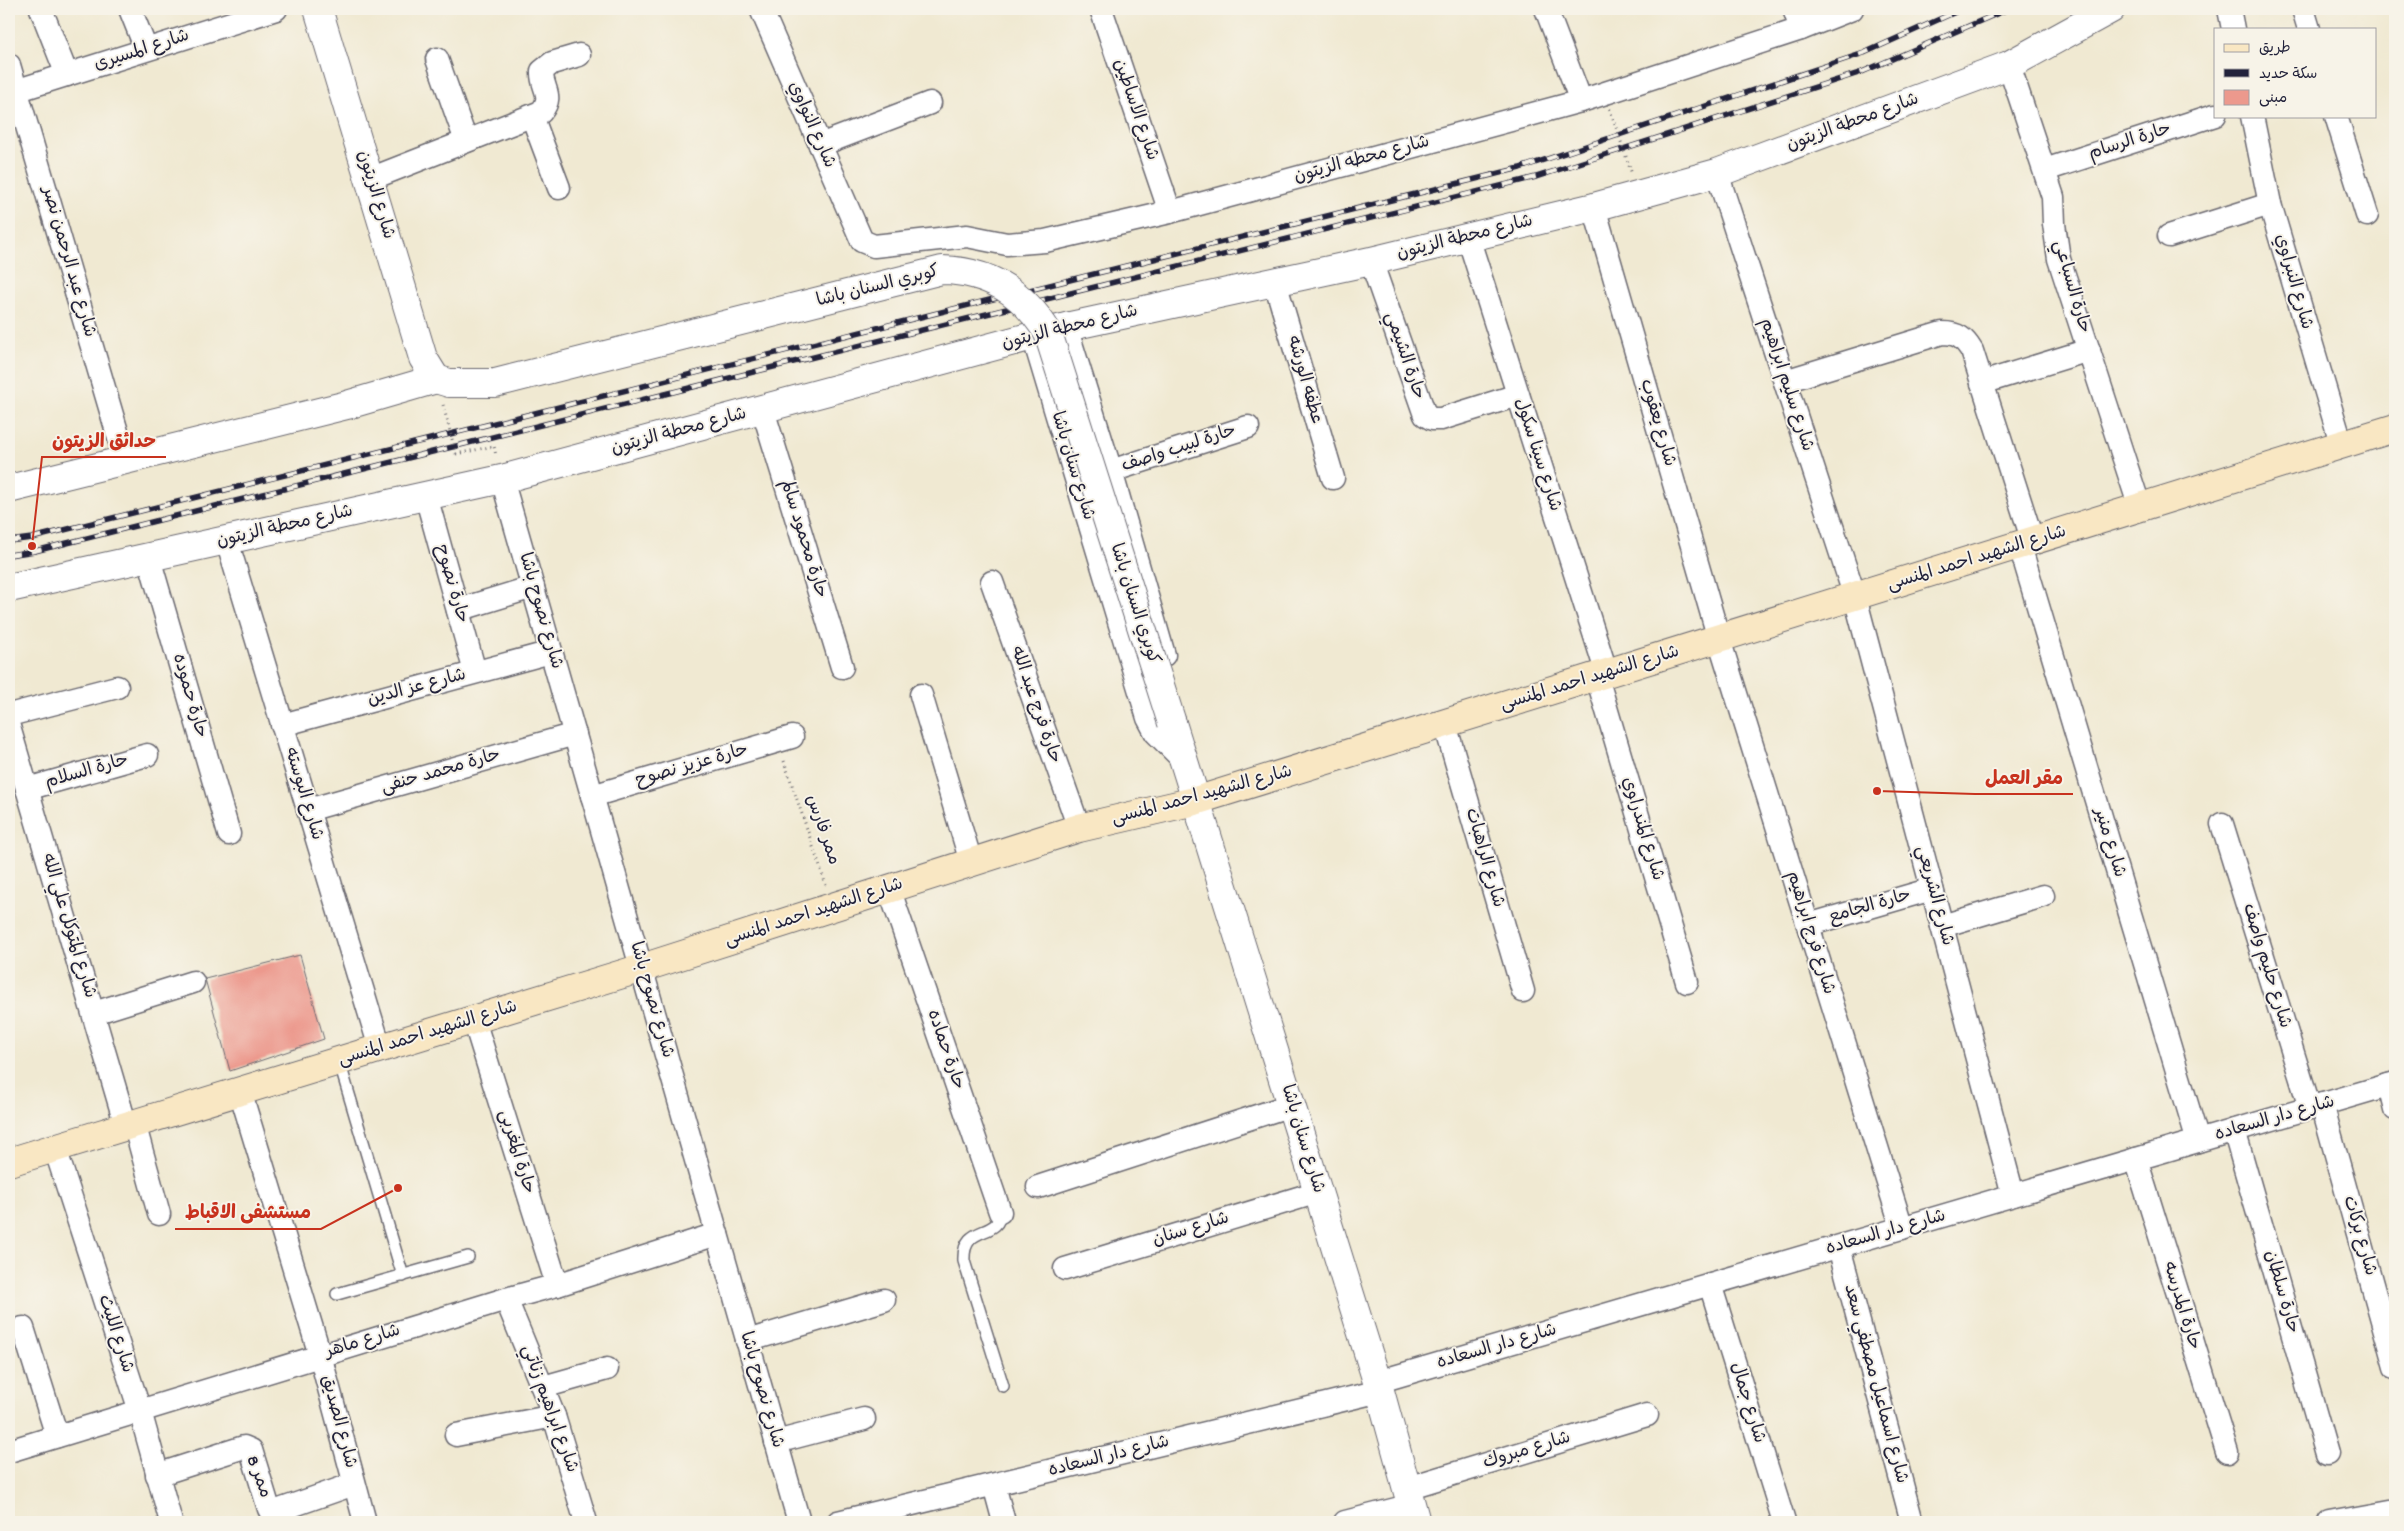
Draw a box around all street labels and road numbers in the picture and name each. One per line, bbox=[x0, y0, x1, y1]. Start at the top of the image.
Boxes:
street label: شارع المسيرى bbox=[92, 26, 192, 76]
street label: شارع الاساطين bbox=[1108, 56, 1162, 164]
street label: شارع النواوي bbox=[783, 78, 839, 172]
street label: شارع محطة الزيتون bbox=[1784, 89, 1922, 157]
street label: حارة الرسام bbox=[2086, 119, 2174, 166]
street label: شارع محطه الزيتون bbox=[1292, 132, 1432, 188]
street label: شارع الزيتون bbox=[352, 148, 398, 242]
street label: شارع عبد الرحمن نصر bbox=[36, 182, 100, 340]
street label: شارع محطة الزيتون bbox=[1395, 211, 1535, 265]
street label: شارع النبراوي bbox=[2269, 232, 2317, 332]
street label: حارة السباعي bbox=[2045, 238, 2094, 337]
street label: كوبري السنان باشا bbox=[814, 262, 942, 312]
street label: شارع محطة الزيتون bbox=[1000, 301, 1140, 355]
street label: حارة الشيمي bbox=[1376, 310, 1429, 403]
street label: شارع سليم ابراهيم bbox=[1754, 316, 1817, 454]
street label: عطفه الورشه bbox=[1281, 334, 1327, 426]
street label: شارع يعقوب bbox=[1634, 377, 1680, 469]
street label: شارع سينا سكول bbox=[1509, 396, 1565, 514]
street label: شارع محطة الزيتون bbox=[609, 404, 749, 460]
street label: شارع سنان باشا bbox=[1046, 409, 1098, 523]
street label: حارة لبيب واصف bbox=[1119, 421, 1239, 477]
street label: حارة محمود سالم bbox=[774, 477, 831, 601]
street label: شارع محطة الزيتون bbox=[215, 501, 355, 553]
street label: شارع الشهيد احمد المنسى bbox=[1885, 522, 2069, 596]
street label: كوبري السنان باشا bbox=[1105, 541, 1163, 667]
street label: حارة نصوح bbox=[430, 542, 472, 626]
street label: شارع نصوح باشا bbox=[513, 550, 567, 672]
street label: شارع الشهيد احمد المنسى bbox=[1498, 642, 1682, 716]
street label: حارة فرج عبد الله bbox=[1005, 644, 1065, 766]
street label: حارة حموده bbox=[167, 651, 211, 741]
street label: شارع عز الدين bbox=[365, 665, 469, 711]
street label: حارة عزيز نصوح bbox=[633, 740, 751, 792]
street label: شارع البوسته bbox=[279, 745, 327, 843]
street label: حارة محمد حنفى bbox=[379, 745, 503, 799]
street label: حارة السلام bbox=[43, 750, 131, 795]
street label: شارع الشهيد احمد المنسى bbox=[1109, 762, 1295, 830]
street label: شارع المندراوي bbox=[1616, 775, 1668, 883]
street label: ممر فارس bbox=[800, 792, 844, 868]
street label: شارع منير bbox=[2088, 804, 2129, 880]
street label: شارع الراهبات bbox=[1460, 806, 1508, 910]
street label: شارع الشريعي bbox=[1908, 844, 1957, 949]
street label: شارع المتوكل علي الله bbox=[33, 851, 100, 1002]
street label: شارع فرج ابراهيم bbox=[1780, 869, 1839, 997]
street label: شارع الشهيد احمد المنسى bbox=[722, 874, 906, 952]
street label: حارة الجامع bbox=[1826, 885, 1914, 929]
street label: شارع حليم واصف bbox=[2236, 901, 2295, 1031]
street label: شارع نصوح باشا bbox=[624, 939, 678, 1061]
street label: شارع الشهيد احمد المنسى bbox=[336, 997, 520, 1071]
street label: حارة حماده bbox=[922, 1007, 968, 1093]
street label: شارع سنان باشا bbox=[1276, 1082, 1328, 1196]
street label: شارع دار السعاده bbox=[2213, 1092, 2337, 1146]
street label: حارة المغربى bbox=[493, 1107, 539, 1197]
street label: شارع بركات bbox=[2338, 1194, 2380, 1278]
street label: شارع دار السعاده bbox=[1824, 1206, 1948, 1260]
street label: شارع سنان bbox=[1150, 1208, 1232, 1252]
street label: حارة سلطان bbox=[2259, 1248, 2303, 1336]
street label: حارة المدرسه bbox=[2158, 1259, 2204, 1353]
street label: شارع اسماعيل مصطفي سعد bbox=[1835, 1282, 1912, 1487]
street label: شارع الليث bbox=[93, 1292, 137, 1376]
street label: شارع دار السعاده bbox=[1435, 1320, 1559, 1374]
street label: شارع ماهر bbox=[321, 1321, 403, 1364]
street label: شارع نصوح باشا bbox=[734, 1329, 788, 1451]
street label: شارع ابراهيم زناتي bbox=[513, 1342, 582, 1477]
street label: شارع جمال bbox=[1725, 1360, 1769, 1446]
street label: شارع الصديق bbox=[316, 1373, 360, 1471]
street label: شارع مبروك bbox=[1481, 1428, 1573, 1474]
street label: شارع دار السعاده bbox=[1046, 1432, 1172, 1482]
street label: ممر 8 bbox=[241, 1453, 275, 1501]

